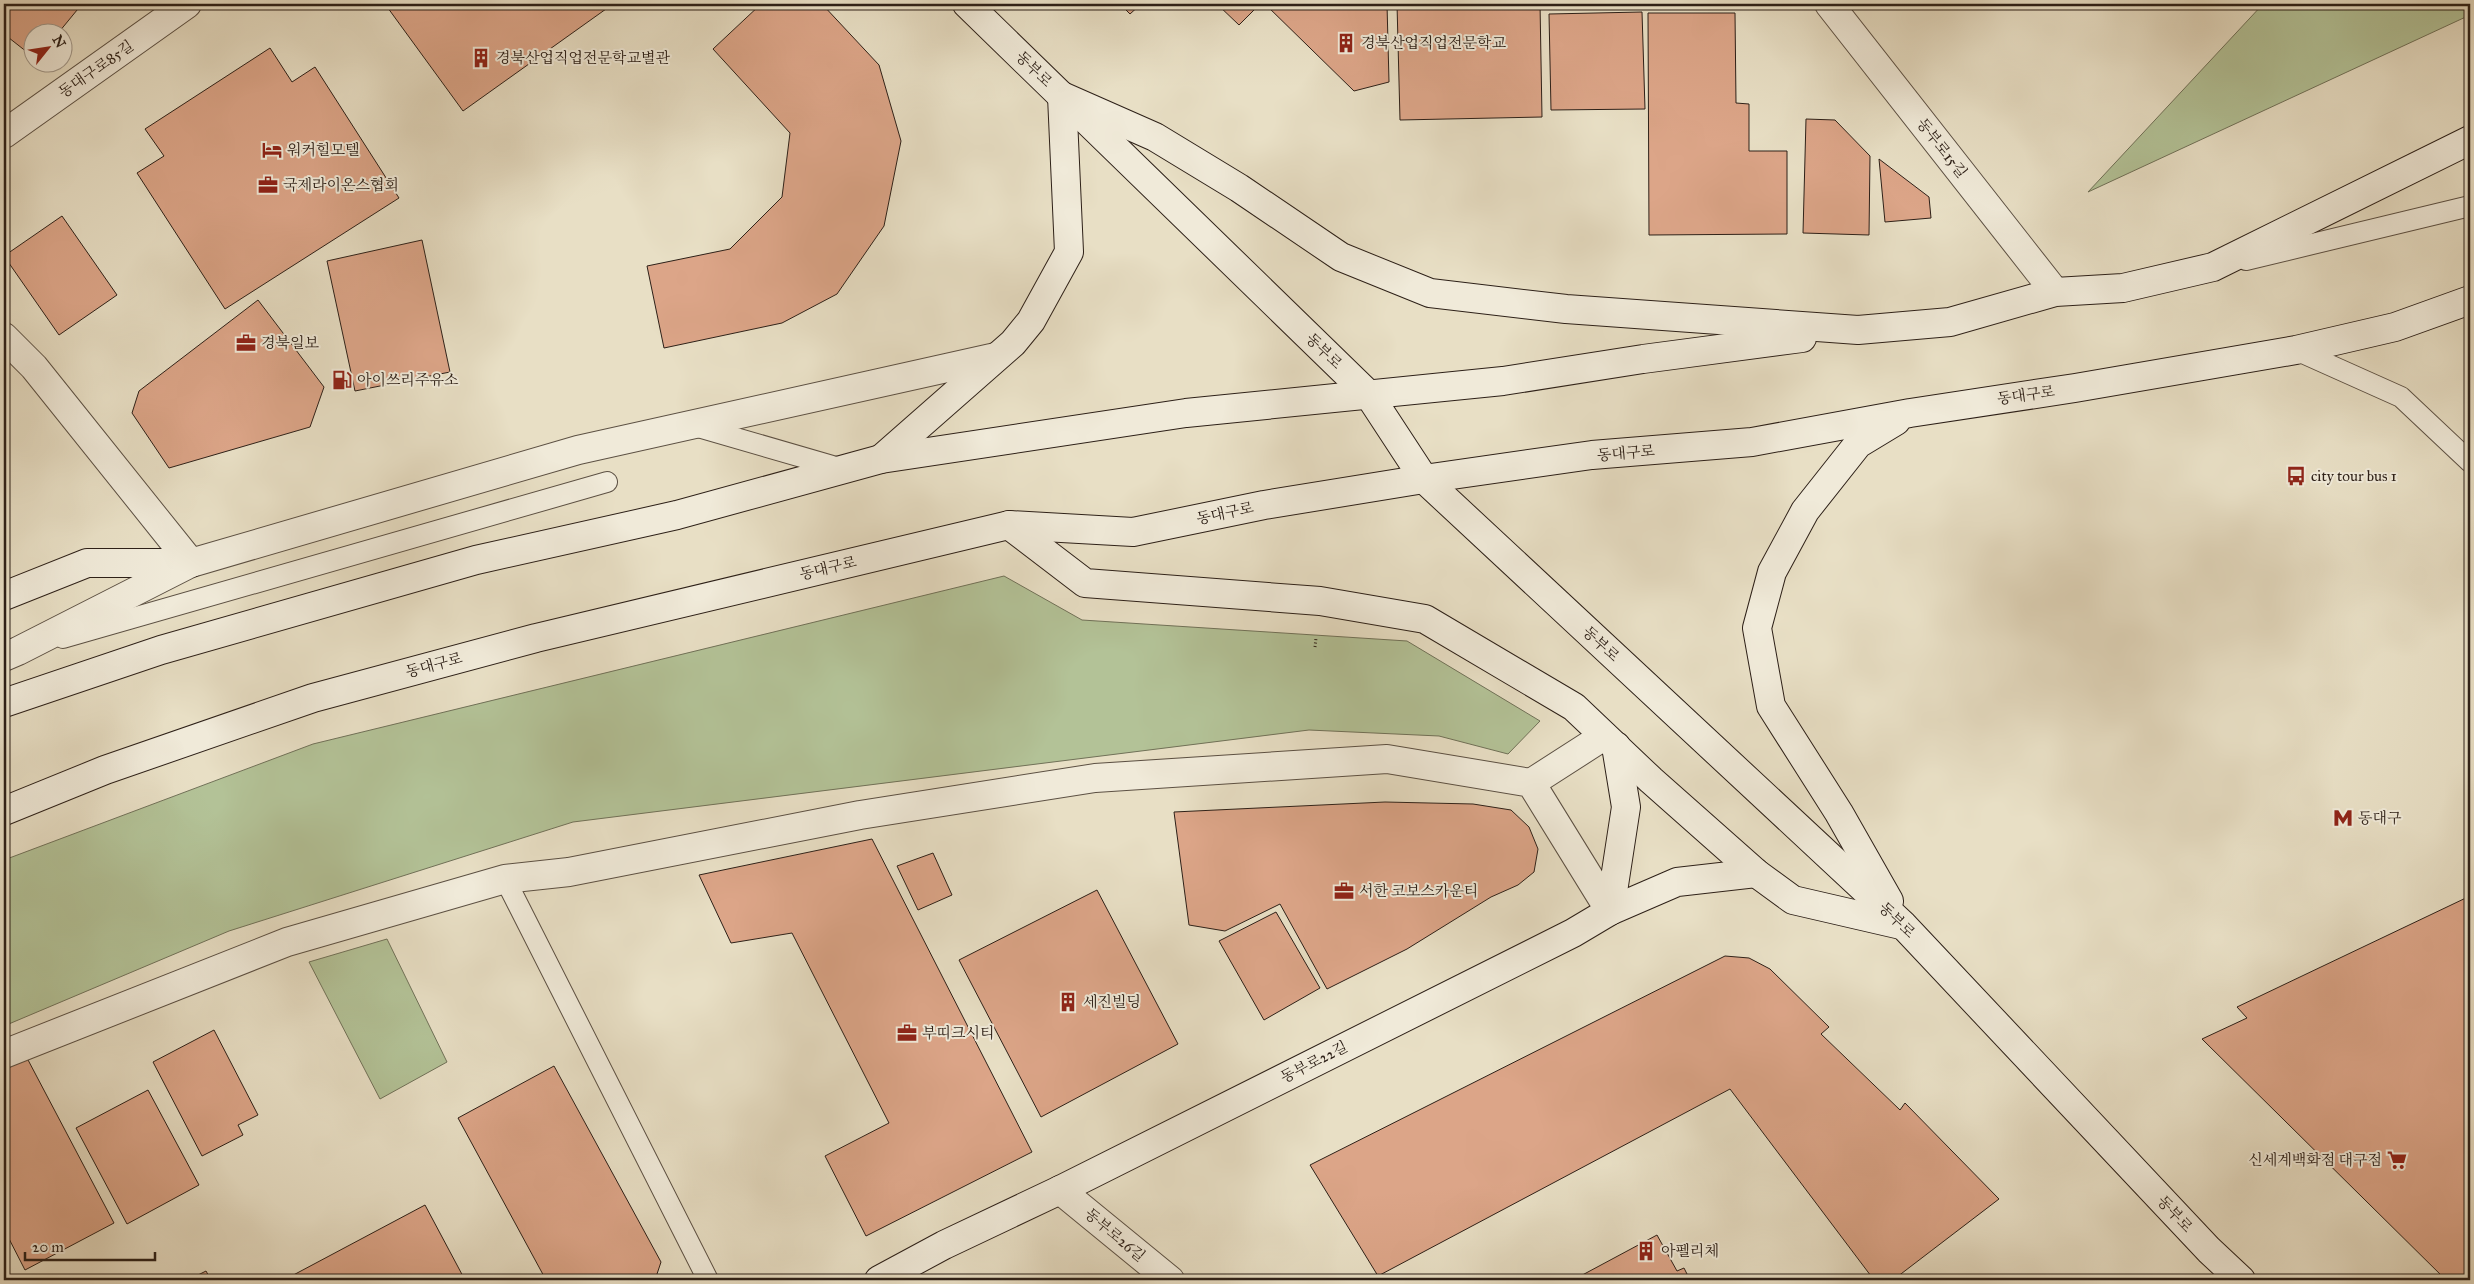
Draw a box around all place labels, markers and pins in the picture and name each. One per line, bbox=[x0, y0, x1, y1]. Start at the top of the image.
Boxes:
building icon: 경북산업직업전문학교 bbox=[1335, 32, 1357, 54]
place label: 경북산업직업전문학교 bbox=[1361, 34, 1506, 52]
building icon: 경북산업직업전문학교별관 bbox=[470, 47, 492, 69]
place label: 경북산업직업전문학교별관 bbox=[496, 49, 670, 67]
hotel icon: 워커힐모텔 bbox=[261, 139, 283, 161]
place label: 워커힐모텔 bbox=[287, 141, 359, 159]
office icon: 국제라이온스협회 bbox=[257, 174, 279, 196]
place label: 국제라이온스협회 bbox=[283, 176, 399, 194]
office icon: 경북일보 bbox=[235, 332, 257, 354]
place label: 경북일보 bbox=[261, 334, 319, 352]
fuel station icon: 아이쓰리주유소 bbox=[331, 369, 353, 391]
place label: 아이쓰리주유소 bbox=[357, 371, 459, 389]
bus stop icon: city tour bus 1 bbox=[2285, 465, 2307, 487]
place label: city tour bus 1 bbox=[2311, 467, 2397, 485]
metro station icon: 동대구 bbox=[2332, 807, 2354, 829]
place label: 동대구 bbox=[2358, 809, 2402, 827]
office icon: 서한 코보스카운티 bbox=[1333, 880, 1355, 902]
place label: 서한 코보스카운티 bbox=[1359, 882, 1478, 900]
building icon: 세진빌딩 bbox=[1057, 991, 1079, 1013]
place label: 세진빌딩 bbox=[1083, 993, 1141, 1011]
office icon: 부띠크시티 bbox=[896, 1022, 918, 1044]
place label: 부띠크시티 bbox=[922, 1024, 994, 1042]
supermarket icon: 신세계백화점 대구점 bbox=[2386, 1149, 2408, 1171]
place label: 신세계백화점 대구점 bbox=[2248, 1151, 2382, 1169]
building icon: 아펠리체 bbox=[1635, 1240, 1657, 1262]
place label: 아펠리체 bbox=[1661, 1242, 1719, 1260]

